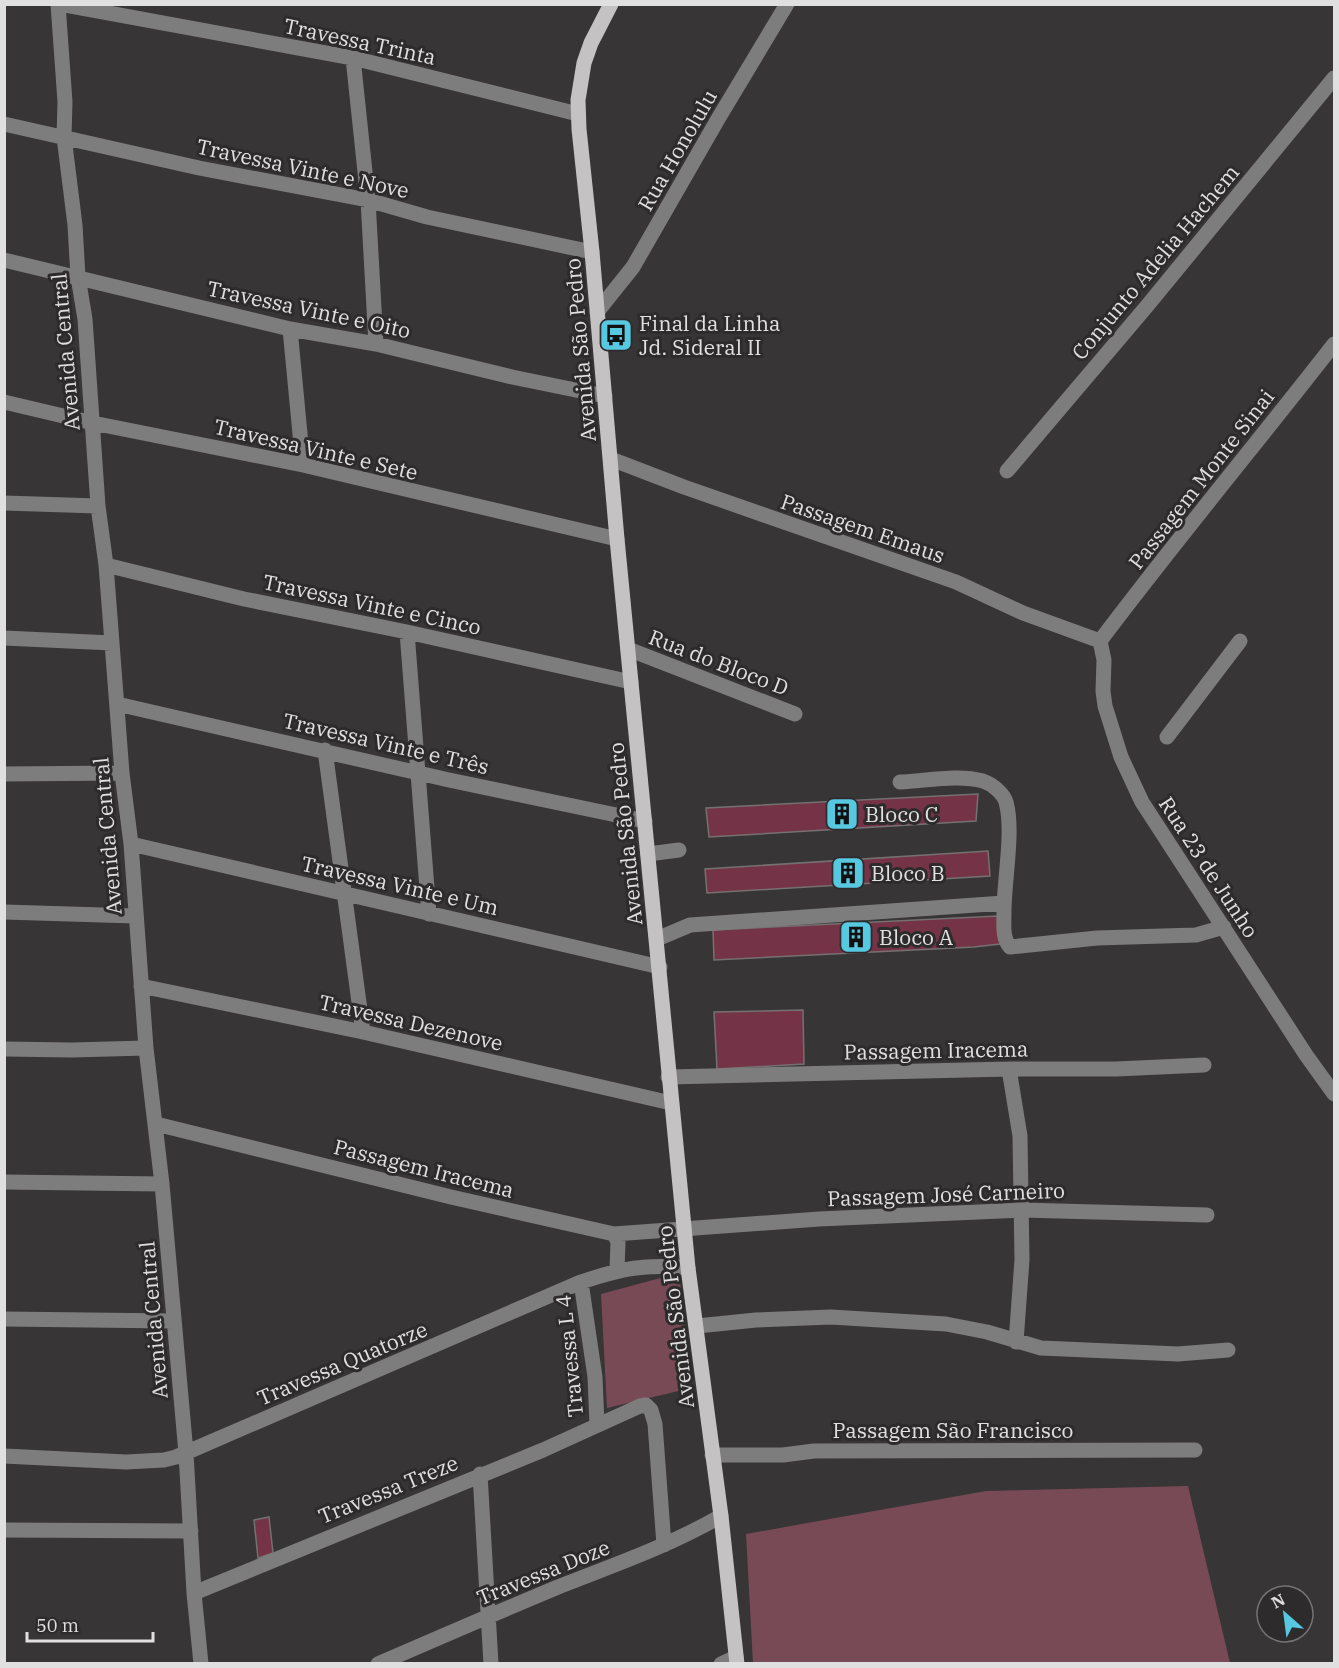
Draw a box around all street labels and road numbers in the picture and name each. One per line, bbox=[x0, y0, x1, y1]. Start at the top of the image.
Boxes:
street label: Travessa Trinta bbox=[282, 11, 438, 71]
street label: Rua Honolulu bbox=[631, 84, 723, 216]
street label: Travessa Vinte e Nove bbox=[194, 132, 412, 204]
street label: Conjunto Adelia Hachem bbox=[1065, 159, 1245, 365]
street label: Avenida São Pedro bbox=[558, 257, 602, 443]
street label: Avenida Central bbox=[44, 272, 86, 432]
street label: Travessa Vinte e Oito bbox=[205, 274, 413, 344]
street label: Passagem Monte Sinai bbox=[1122, 383, 1280, 575]
street label: Travessa Vinte e Sete bbox=[211, 412, 421, 486]
street label: Passagem Emaus bbox=[777, 487, 949, 569]
street label: Travessa Vinte e Cinco bbox=[260, 567, 484, 641]
street label: Rua do Bloco D bbox=[645, 623, 793, 701]
street label: Travessa Vinte e Três bbox=[280, 706, 492, 780]
street label: Avenida São Pedro bbox=[601, 741, 649, 927]
street label: Avenida Central bbox=[86, 756, 128, 916]
street label: Rua 23 de Junho bbox=[1153, 791, 1265, 943]
street label: Travessa Vinte e Um bbox=[299, 849, 501, 921]
street label: Travessa Dezenove bbox=[316, 987, 506, 1057]
street label: Passagem Iracema bbox=[843, 1034, 1029, 1066]
street label: Passagem Iracema bbox=[331, 1132, 517, 1204]
street label: Passagem José Carneiro bbox=[827, 1176, 1065, 1212]
street label: Avenida São Pedro bbox=[650, 1224, 700, 1410]
street label: Avenida Central bbox=[132, 1240, 174, 1400]
street label: Travessa L 4 bbox=[549, 1293, 589, 1419]
street label: Travessa Quatorze bbox=[253, 1314, 431, 1412]
street label: Passagem São Francisco bbox=[833, 1416, 1073, 1444]
street label: Travessa Treze bbox=[314, 1448, 462, 1530]
street label: Travessa Doze bbox=[472, 1533, 614, 1611]

